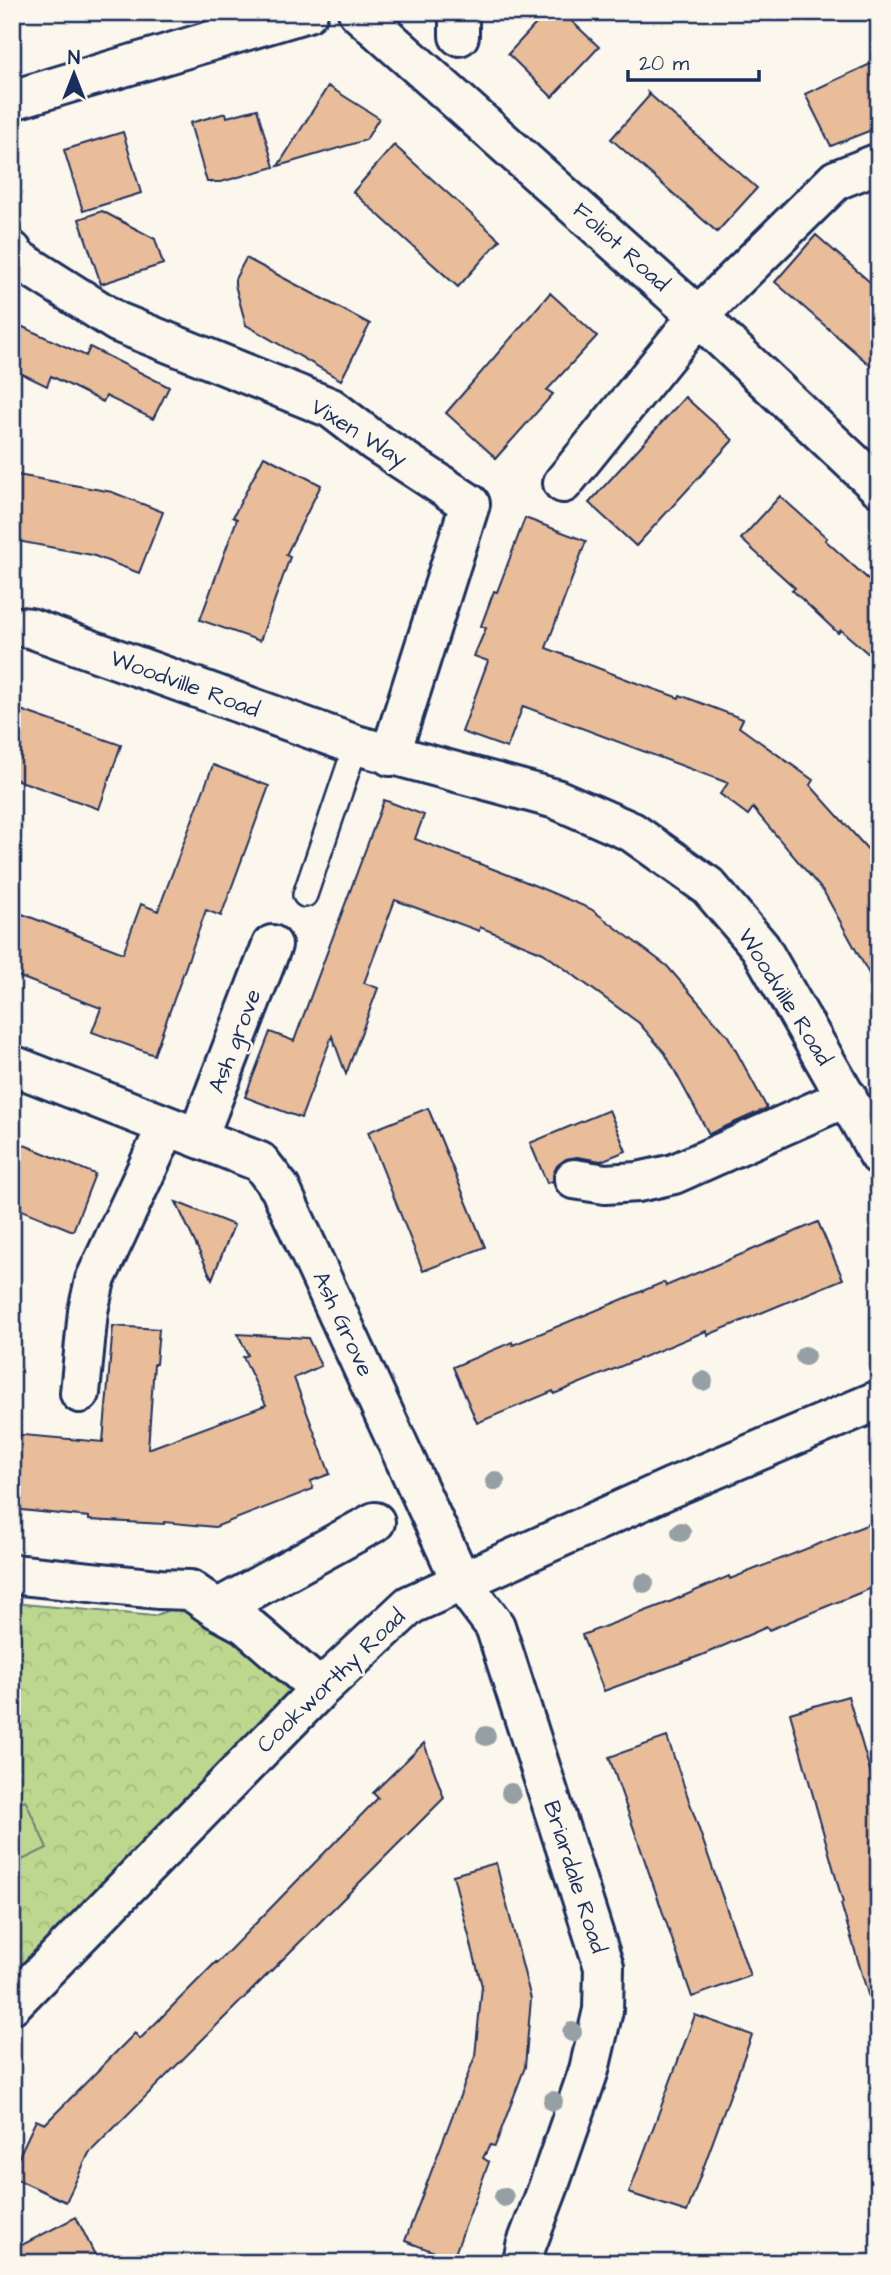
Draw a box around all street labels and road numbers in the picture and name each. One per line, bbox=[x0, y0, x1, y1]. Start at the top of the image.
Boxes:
street label: Foliot Road bbox=[566, 195, 677, 299]
street label: Vixen Way bbox=[304, 391, 414, 476]
street label: Woodville Road bbox=[106, 642, 264, 726]
street label: Woodville Road bbox=[730, 922, 840, 1072]
street label: Ash grove bbox=[201, 985, 270, 1098]
street label: Ash Grove bbox=[305, 1266, 381, 1382]
street label: Cookworthy Road bbox=[249, 1601, 413, 1761]
street label: Briardale Road bbox=[535, 1797, 615, 1958]

